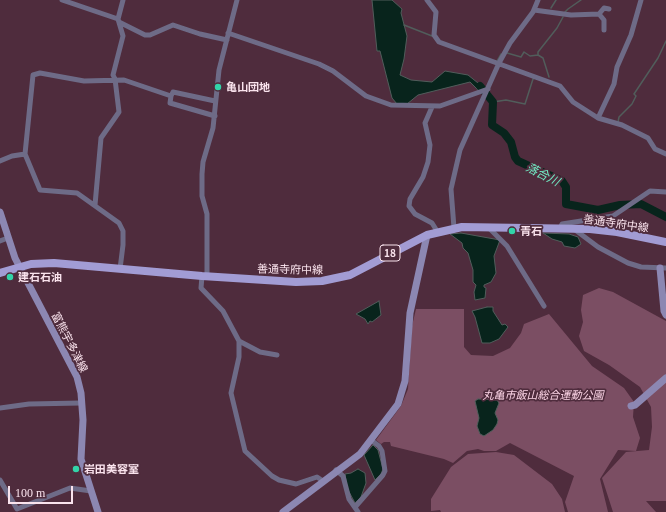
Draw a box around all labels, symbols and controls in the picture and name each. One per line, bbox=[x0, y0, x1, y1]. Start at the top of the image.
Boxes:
place label: 亀山団地 bbox=[226, 80, 270, 94]
marker: 亀山団地 bbox=[213, 82, 223, 92]
water label: 落合川 bbox=[524, 159, 562, 189]
street label: 善通寺府中線 bbox=[582, 212, 650, 234]
place label: 青石 bbox=[520, 224, 542, 238]
marker: 青石 bbox=[507, 226, 517, 236]
road number: 18 bbox=[380, 245, 400, 261]
street label: 善通寺府中線 bbox=[257, 262, 323, 276]
place label: 建石石油 bbox=[18, 270, 62, 284]
marker: 建石石油 bbox=[5, 272, 15, 282]
street label: 富熊宇多津線 bbox=[49, 310, 91, 374]
park label: 丸亀市飯山総合運動公園 bbox=[483, 388, 603, 402]
place label: 岩田美容室 bbox=[84, 462, 139, 476]
marker: 岩田美容室 bbox=[71, 464, 81, 474]
scale bar bbox=[10, 478, 75, 504]
text: 100 m bbox=[15, 486, 45, 500]

